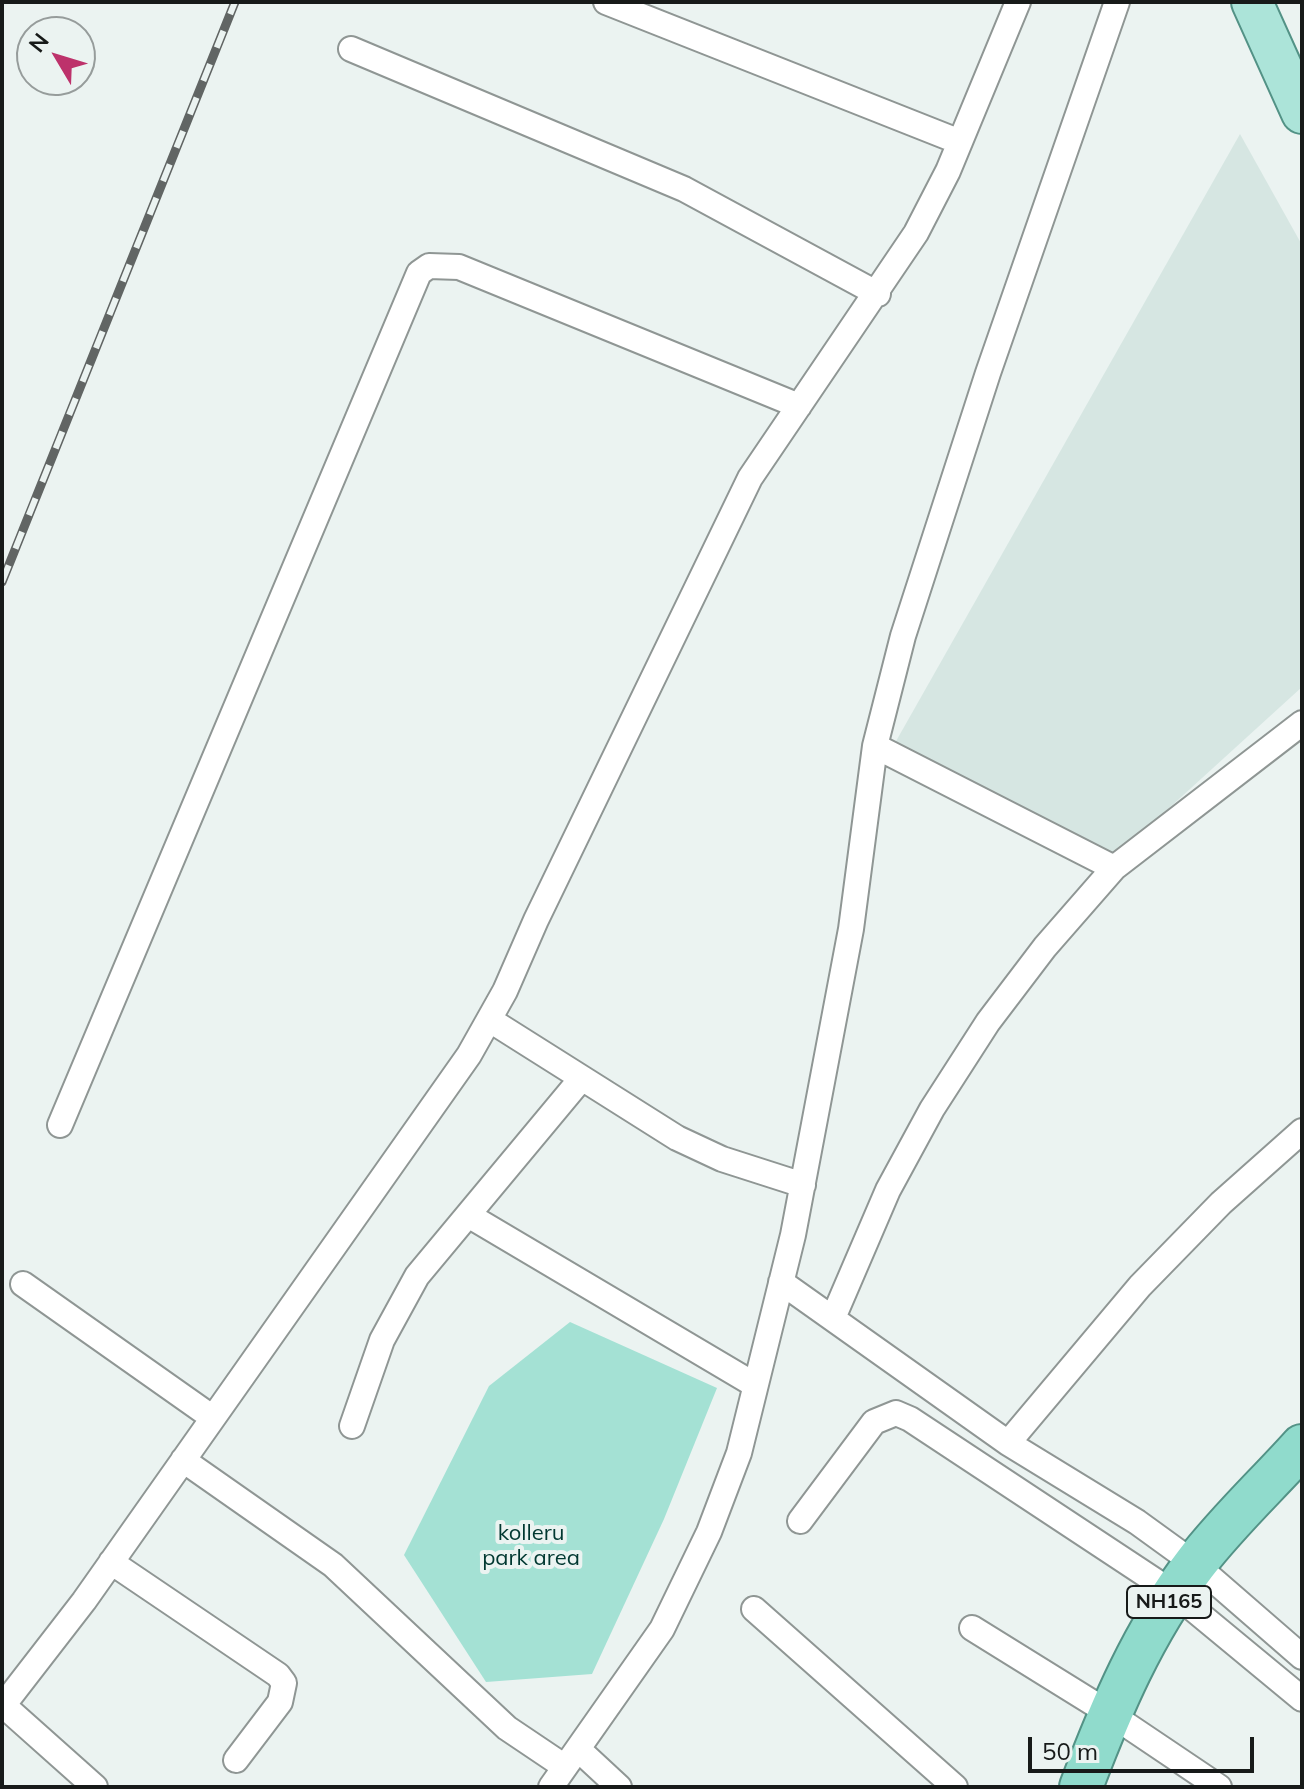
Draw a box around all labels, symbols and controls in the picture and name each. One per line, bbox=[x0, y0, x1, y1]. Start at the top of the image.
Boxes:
north arrow bbox=[16, 16, 96, 96]
text: N bbox=[23, 27, 55, 58]
park label: kolleru park area bbox=[482, 1520, 580, 1572]
road number: NH165 bbox=[1127, 1586, 1211, 1618]
scale bar bbox=[1032, 1721, 1258, 1771]
text: 50 m bbox=[1042, 1736, 1098, 1766]

